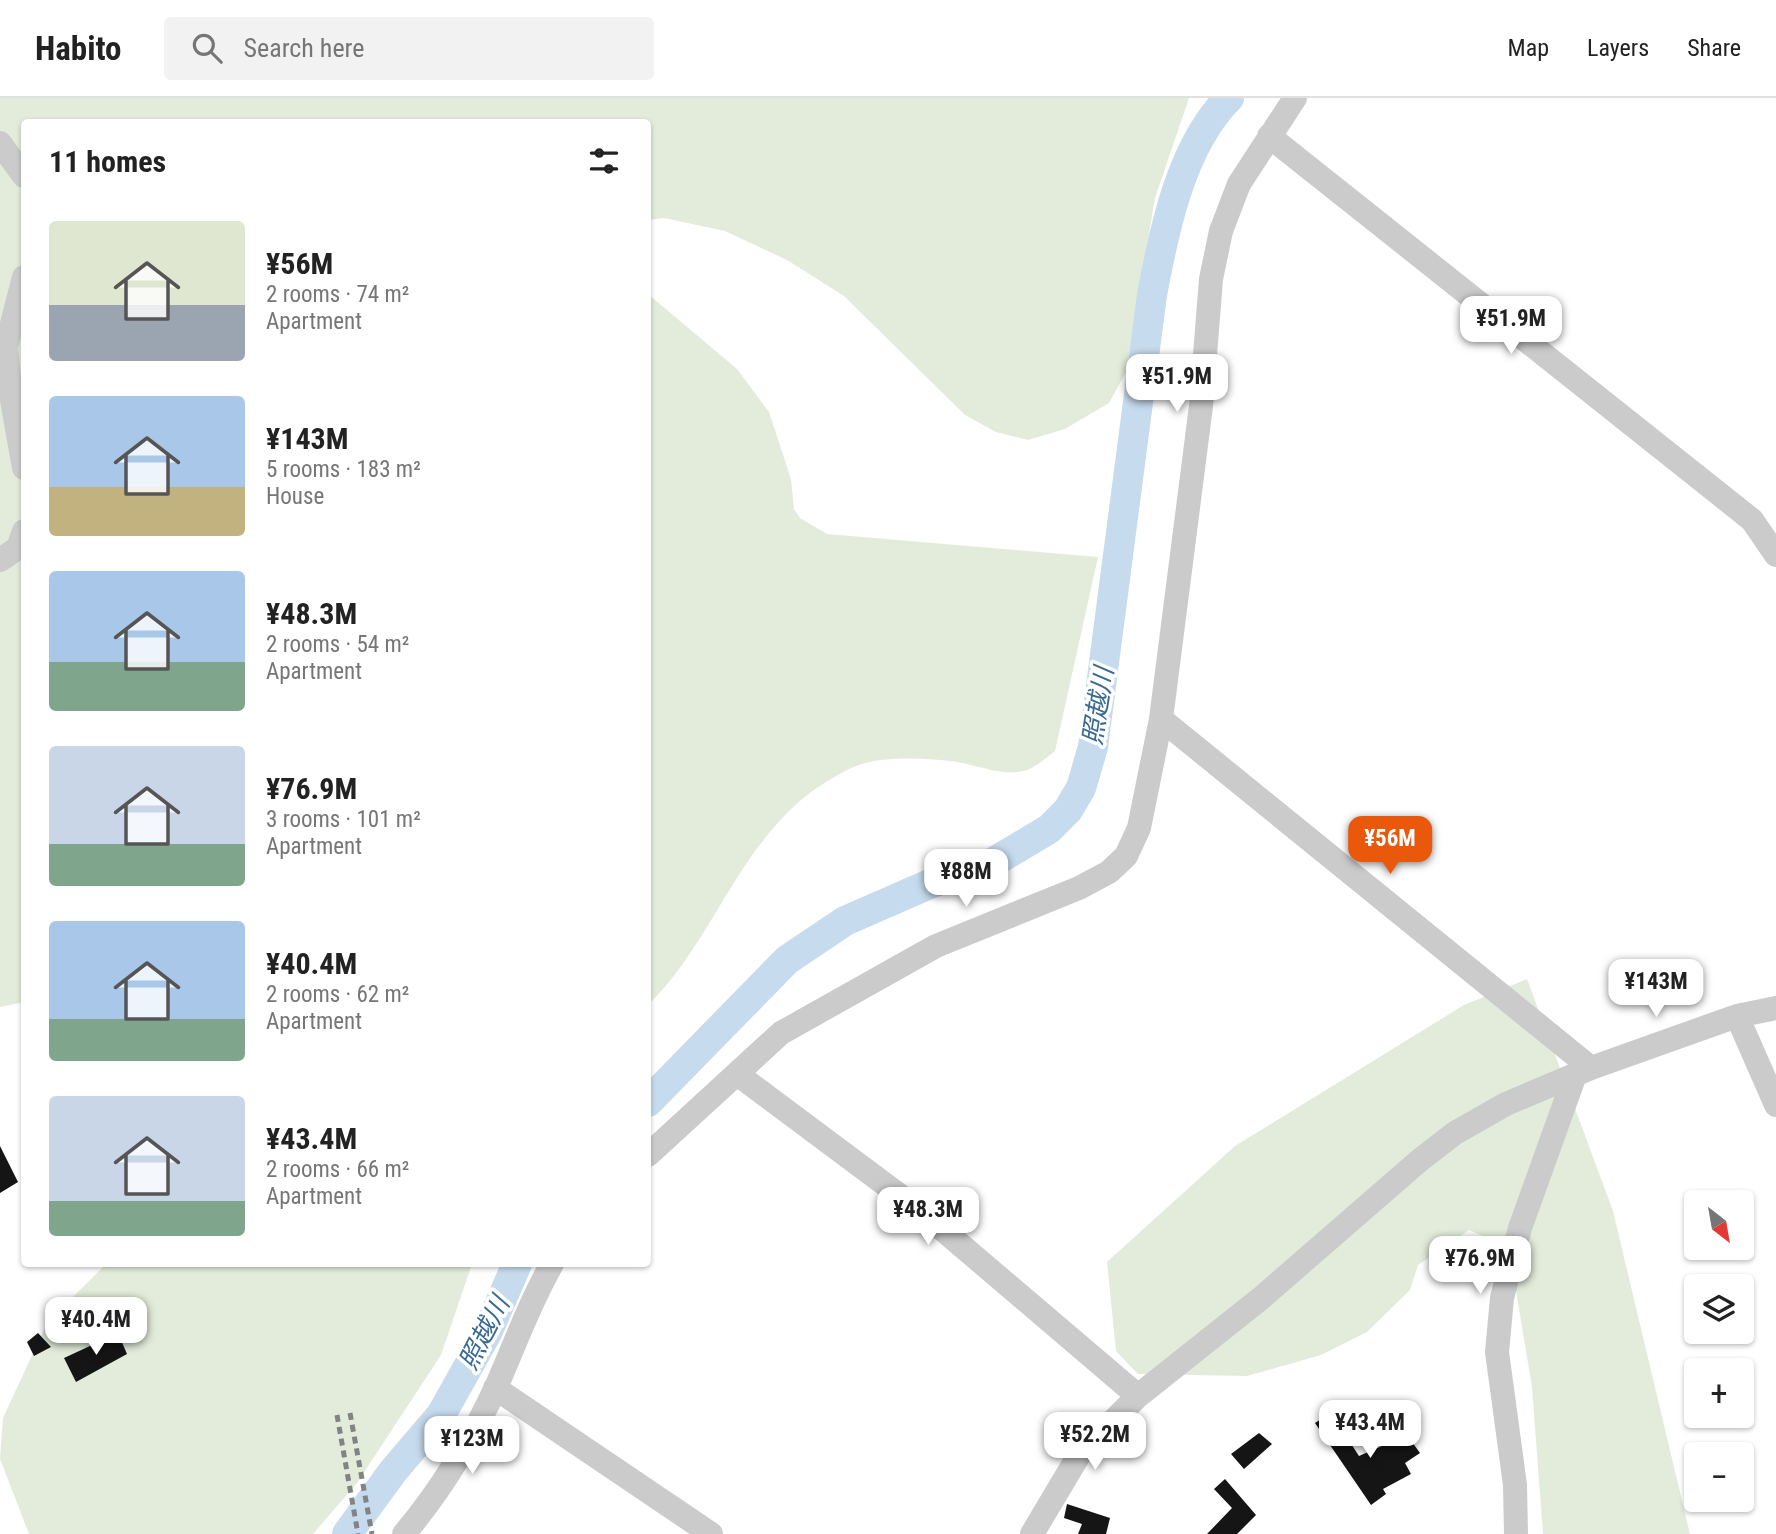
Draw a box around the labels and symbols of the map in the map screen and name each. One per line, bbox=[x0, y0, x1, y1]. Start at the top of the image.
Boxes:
pin: ¥51.9M bbox=[1454, 296, 1568, 356]
pin: ¥51.9M bbox=[1120, 354, 1234, 414]
water label: 照越川 bbox=[1077, 662, 1119, 747]
pin: ¥56M bbox=[1349, 816, 1431, 876]
pin: ¥88M bbox=[925, 850, 1007, 909]
pin: ¥143M bbox=[1607, 960, 1705, 1019]
pin: ¥48.3M bbox=[871, 1188, 985, 1247]
north arrow bbox=[1684, 1190, 1754, 1260]
pin: ¥76.9M bbox=[1423, 1236, 1537, 1296]
water label: 照越川 bbox=[453, 1289, 516, 1375]
pin: ¥40.4M bbox=[39, 1298, 153, 1357]
pin: ¥43.4M bbox=[1313, 1400, 1427, 1460]
pin: ¥52.2M bbox=[1038, 1412, 1152, 1472]
pin: ¥123M bbox=[423, 1416, 521, 1476]

